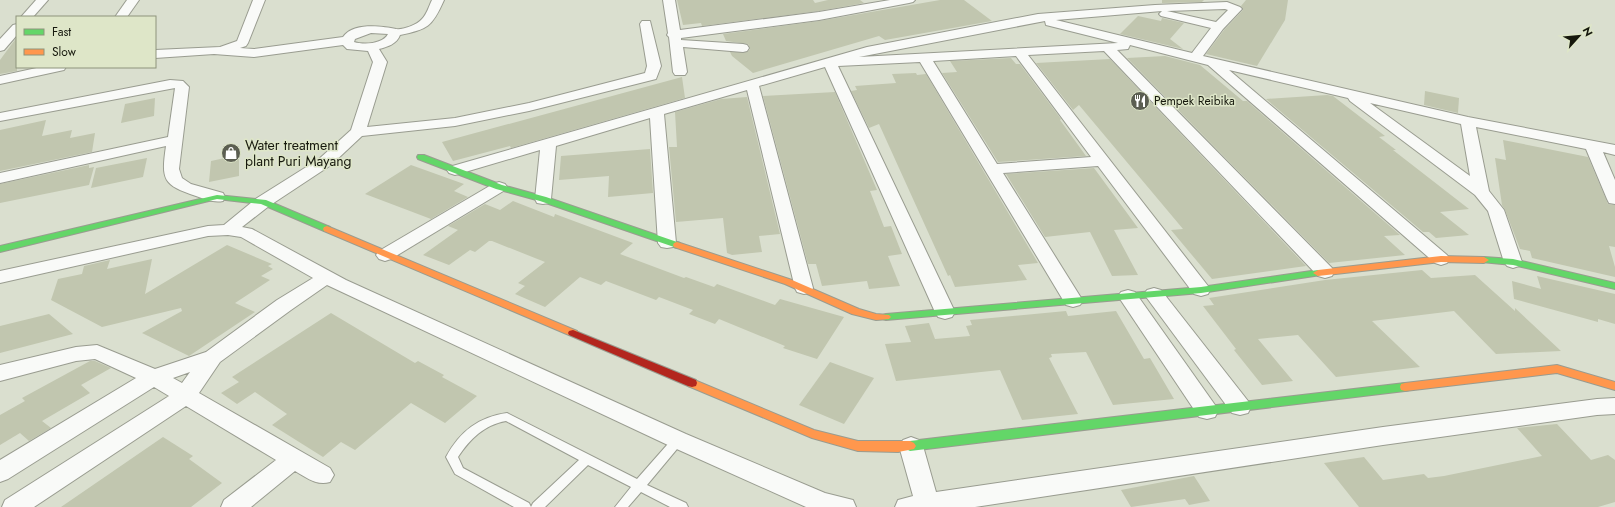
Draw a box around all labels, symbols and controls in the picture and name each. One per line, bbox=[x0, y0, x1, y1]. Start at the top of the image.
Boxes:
legend bbox=[16, 16, 156, 68]
north arrow bbox=[1559, 16, 1599, 56]
text: Fast bbox=[52, 23, 71, 41]
text: N bbox=[1579, 24, 1597, 39]
text: Slow bbox=[52, 43, 77, 61]
restaurant icon: Pempek Reibika bbox=[1129, 90, 1151, 112]
place label: Pempek Reibika bbox=[1154, 92, 1235, 110]
place label: Water treatment plant Puri Mayang bbox=[245, 135, 351, 171]
shop icon: Water treatment plant Puri Mayang bbox=[220, 142, 242, 164]

